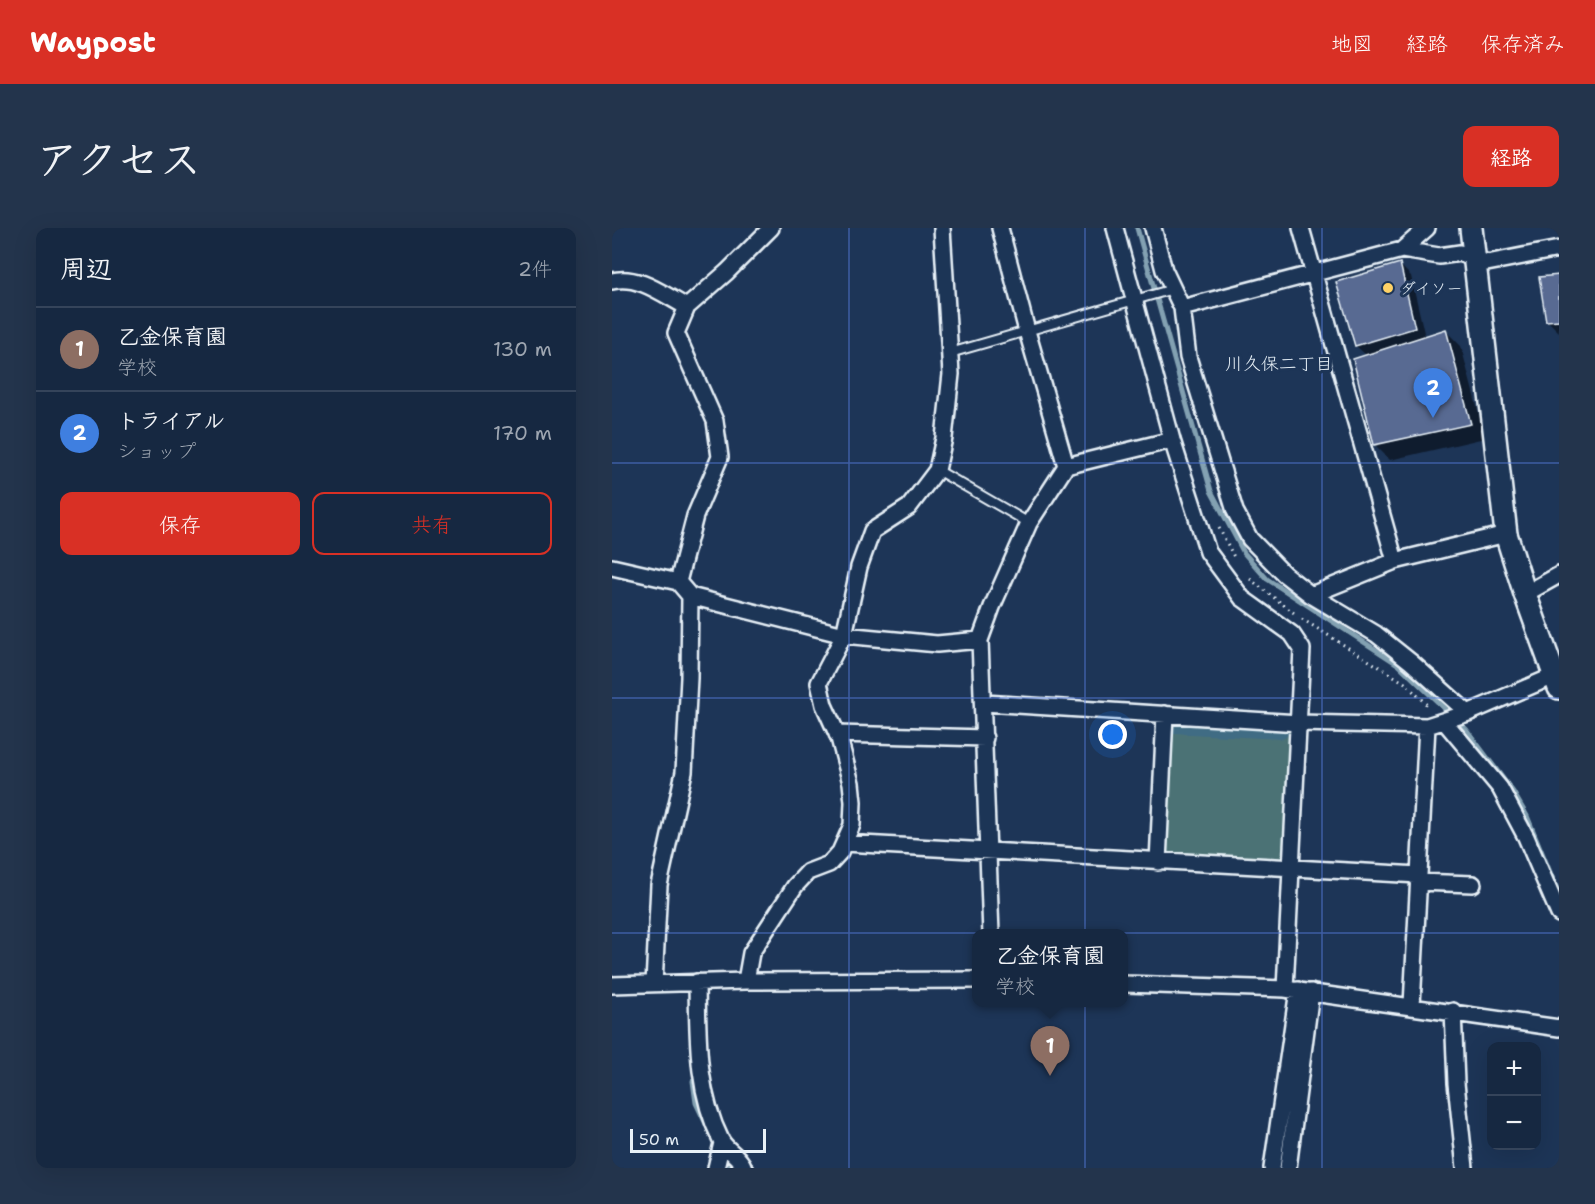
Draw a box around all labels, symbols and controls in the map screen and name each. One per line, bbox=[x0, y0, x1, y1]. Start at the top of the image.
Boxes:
text: Waypost bbox=[30, 23, 156, 61]
text: 地図 bbox=[1331, 30, 1373, 58]
text: 経路 bbox=[1406, 30, 1448, 58]
text: 保存済み bbox=[1481, 30, 1565, 58]
button: 経路 bbox=[1463, 126, 1559, 187]
text: アクセス bbox=[36, 131, 201, 187]
text: 周辺 bbox=[60, 251, 112, 286]
text: 2件 bbox=[518, 256, 552, 282]
place label: ダイソー bbox=[1400, 278, 1462, 299]
marker: ダイソー bbox=[1381, 281, 1395, 295]
text: 乙金保育園 bbox=[117, 322, 227, 351]
text: 1 bbox=[75, 336, 84, 362]
text: 130 m bbox=[493, 336, 552, 362]
district label: 川久保二丁目 bbox=[1225, 352, 1333, 376]
text: 学校 bbox=[117, 354, 157, 380]
pin: 2 bbox=[1414, 368, 1452, 418]
text: トライアル bbox=[117, 406, 225, 435]
text: 2 bbox=[73, 420, 87, 446]
text: 170 m bbox=[493, 420, 552, 446]
text: ショップ bbox=[117, 438, 196, 464]
button: 保存 bbox=[60, 492, 300, 555]
button: 共有 bbox=[312, 492, 552, 555]
your location bbox=[1098, 720, 1127, 749]
popup bbox=[972, 929, 1128, 1007]
text: 乙金保育園 bbox=[995, 941, 1105, 970]
text: 学校 bbox=[995, 973, 1035, 999]
pin: 1 bbox=[1030, 1026, 1070, 1076]
map controls bbox=[1487, 1042, 1541, 1150]
button: + bbox=[1487, 1042, 1541, 1096]
button: − bbox=[1487, 1096, 1541, 1150]
scale bar bbox=[630, 1126, 766, 1154]
text: 50 m bbox=[639, 1129, 679, 1150]

